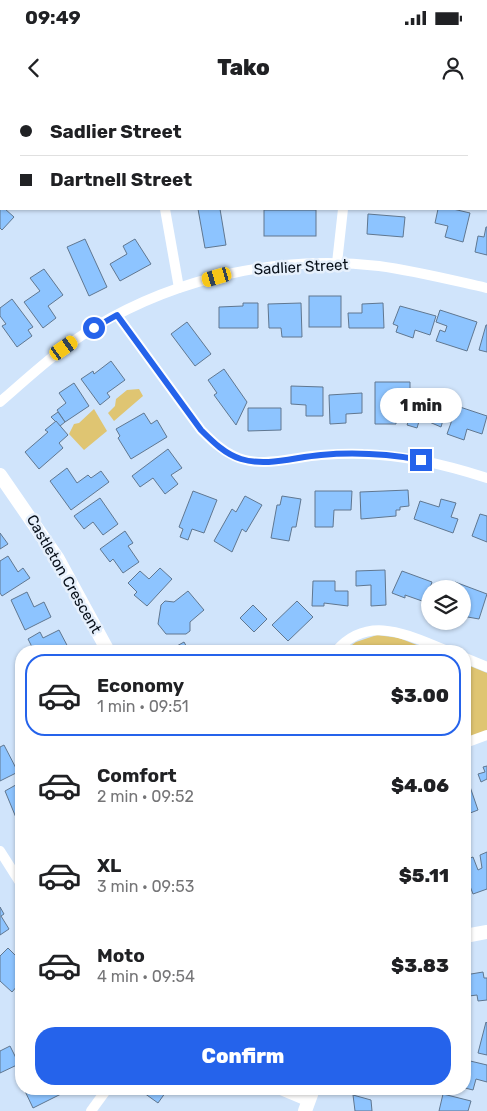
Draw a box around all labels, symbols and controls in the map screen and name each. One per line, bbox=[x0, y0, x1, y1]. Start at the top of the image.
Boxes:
text: 09:49 bbox=[25, 6, 81, 29]
icon: back bbox=[20, 54, 48, 82]
text: Tako bbox=[217, 54, 270, 81]
icon: person bbox=[439, 54, 467, 82]
text: Sadlier Street bbox=[50, 120, 182, 143]
text: Dartnell Street bbox=[50, 168, 192, 191]
street label: Sadlier Street bbox=[253, 256, 349, 278]
car bbox=[200, 266, 233, 288]
route start bbox=[83, 317, 105, 339]
car bbox=[47, 333, 80, 363]
callout: 1 min bbox=[380, 388, 462, 422]
text: 1 min bbox=[400, 396, 442, 415]
route end bbox=[410, 449, 432, 471]
street label: Castleton Crescent bbox=[23, 511, 105, 637]
map controls bbox=[421, 580, 471, 630]
button: layers bbox=[421, 580, 471, 630]
icon: car bbox=[37, 673, 82, 718]
text: Economy bbox=[97, 674, 184, 697]
text: $3.00 bbox=[391, 684, 449, 707]
text: 1 min · 09:51 bbox=[97, 697, 189, 716]
icon: car bbox=[37, 763, 82, 808]
text: Comfort bbox=[97, 764, 177, 787]
text: $4.06 bbox=[391, 774, 449, 797]
text: 2 min · 09:52 bbox=[97, 787, 194, 806]
icon: car bbox=[37, 853, 82, 898]
text: XL bbox=[97, 854, 121, 877]
text: $5.11 bbox=[399, 864, 449, 887]
text: 3 min · 09:53 bbox=[97, 877, 194, 896]
icon: car bbox=[37, 943, 82, 988]
text: Moto bbox=[97, 944, 145, 967]
text: $3.83 bbox=[391, 954, 449, 977]
text: 4 min · 09:54 bbox=[97, 967, 195, 986]
button: Confirm bbox=[35, 1027, 451, 1085]

